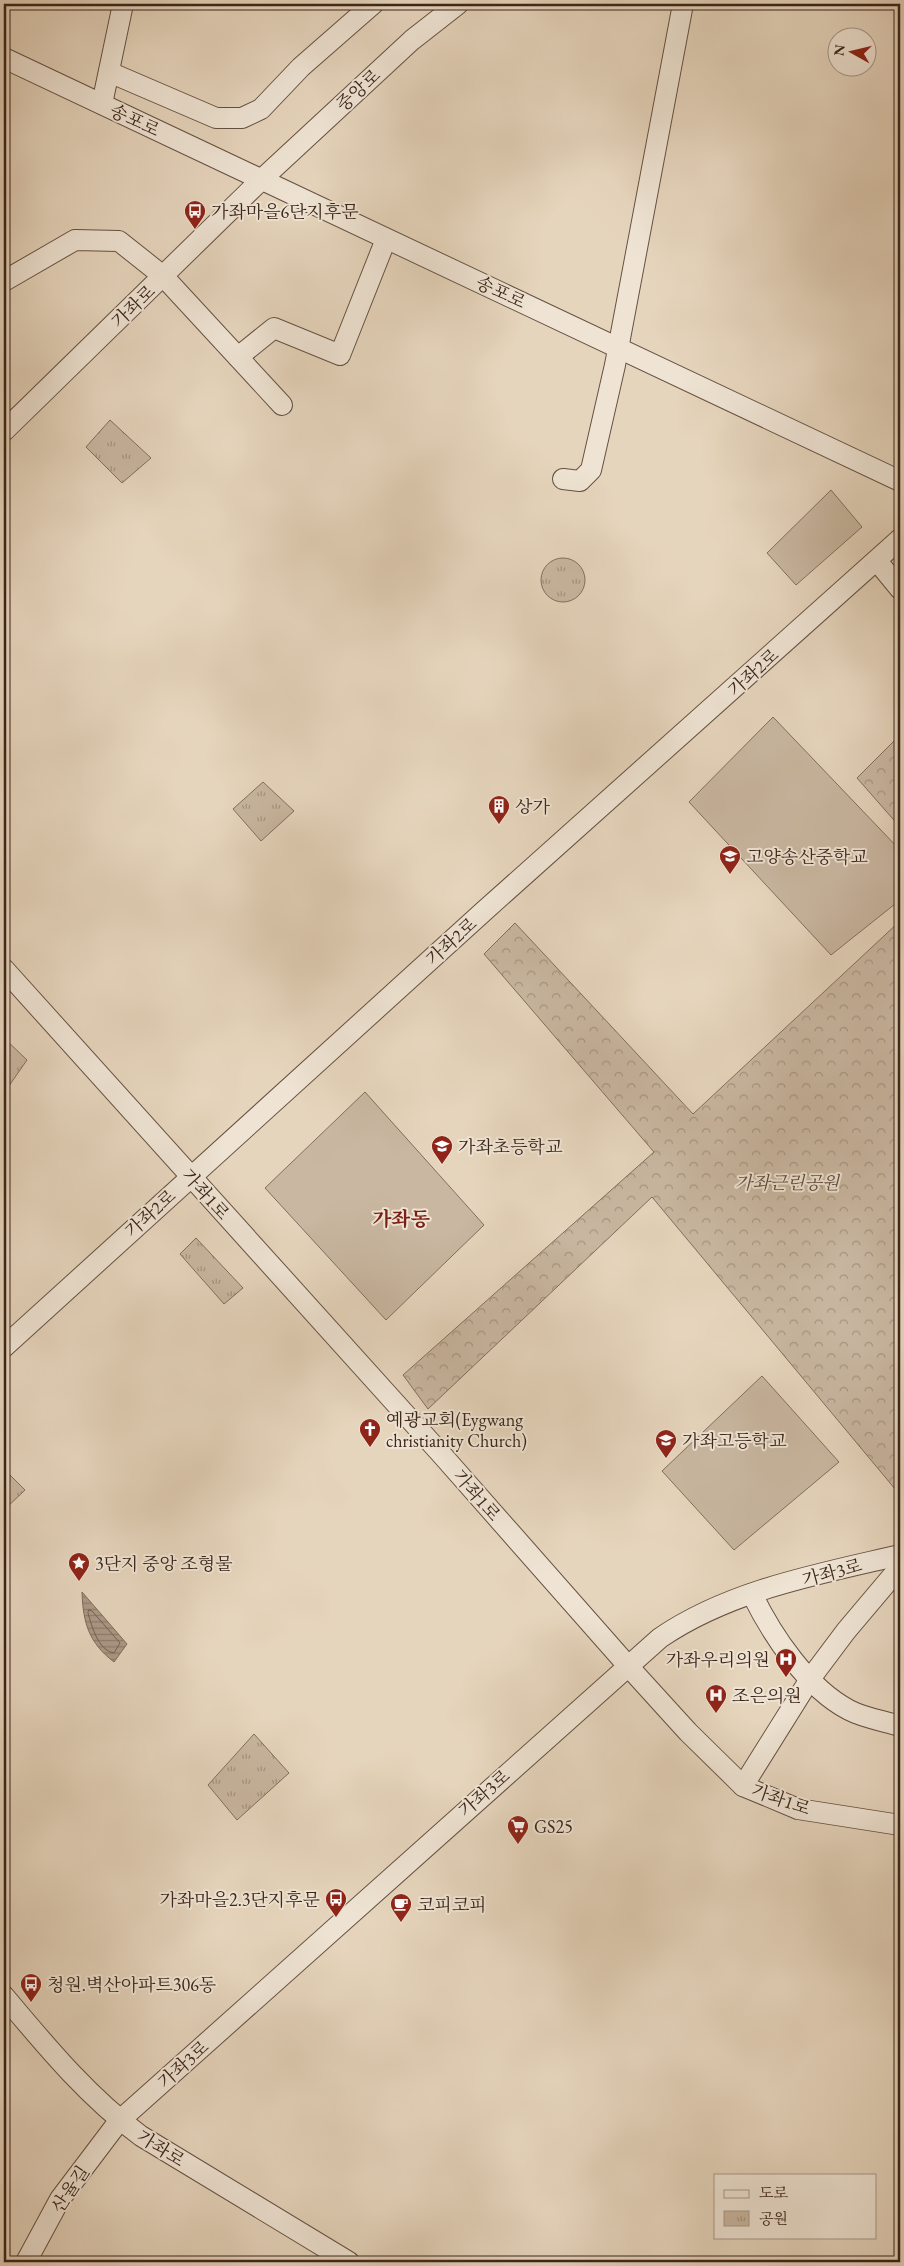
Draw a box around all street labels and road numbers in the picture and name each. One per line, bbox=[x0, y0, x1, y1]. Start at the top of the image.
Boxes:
street label: 중앙로 bbox=[331, 64, 385, 116]
street label: 송포로 bbox=[106, 99, 164, 141]
street label: 송포로 bbox=[472, 271, 530, 313]
street label: 가좌로 bbox=[106, 280, 160, 332]
street label: 가좌2로 bbox=[723, 643, 783, 701]
street label: 가좌2로 bbox=[421, 912, 481, 970]
street label: 가좌1로 bbox=[177, 1164, 235, 1224]
street label: 가좌2로 bbox=[120, 1184, 180, 1242]
street label: 가좌1로 bbox=[448, 1465, 506, 1525]
street label: 가좌3로 bbox=[800, 1553, 864, 1591]
street label: 가좌3로 bbox=[454, 1764, 514, 1822]
street label: 가좌1로 bbox=[749, 1778, 813, 1820]
street label: 가좌3로 bbox=[153, 2035, 213, 2093]
street label: 가좌로 bbox=[133, 2124, 189, 2172]
street label: 산율길 bbox=[46, 2161, 94, 2217]

